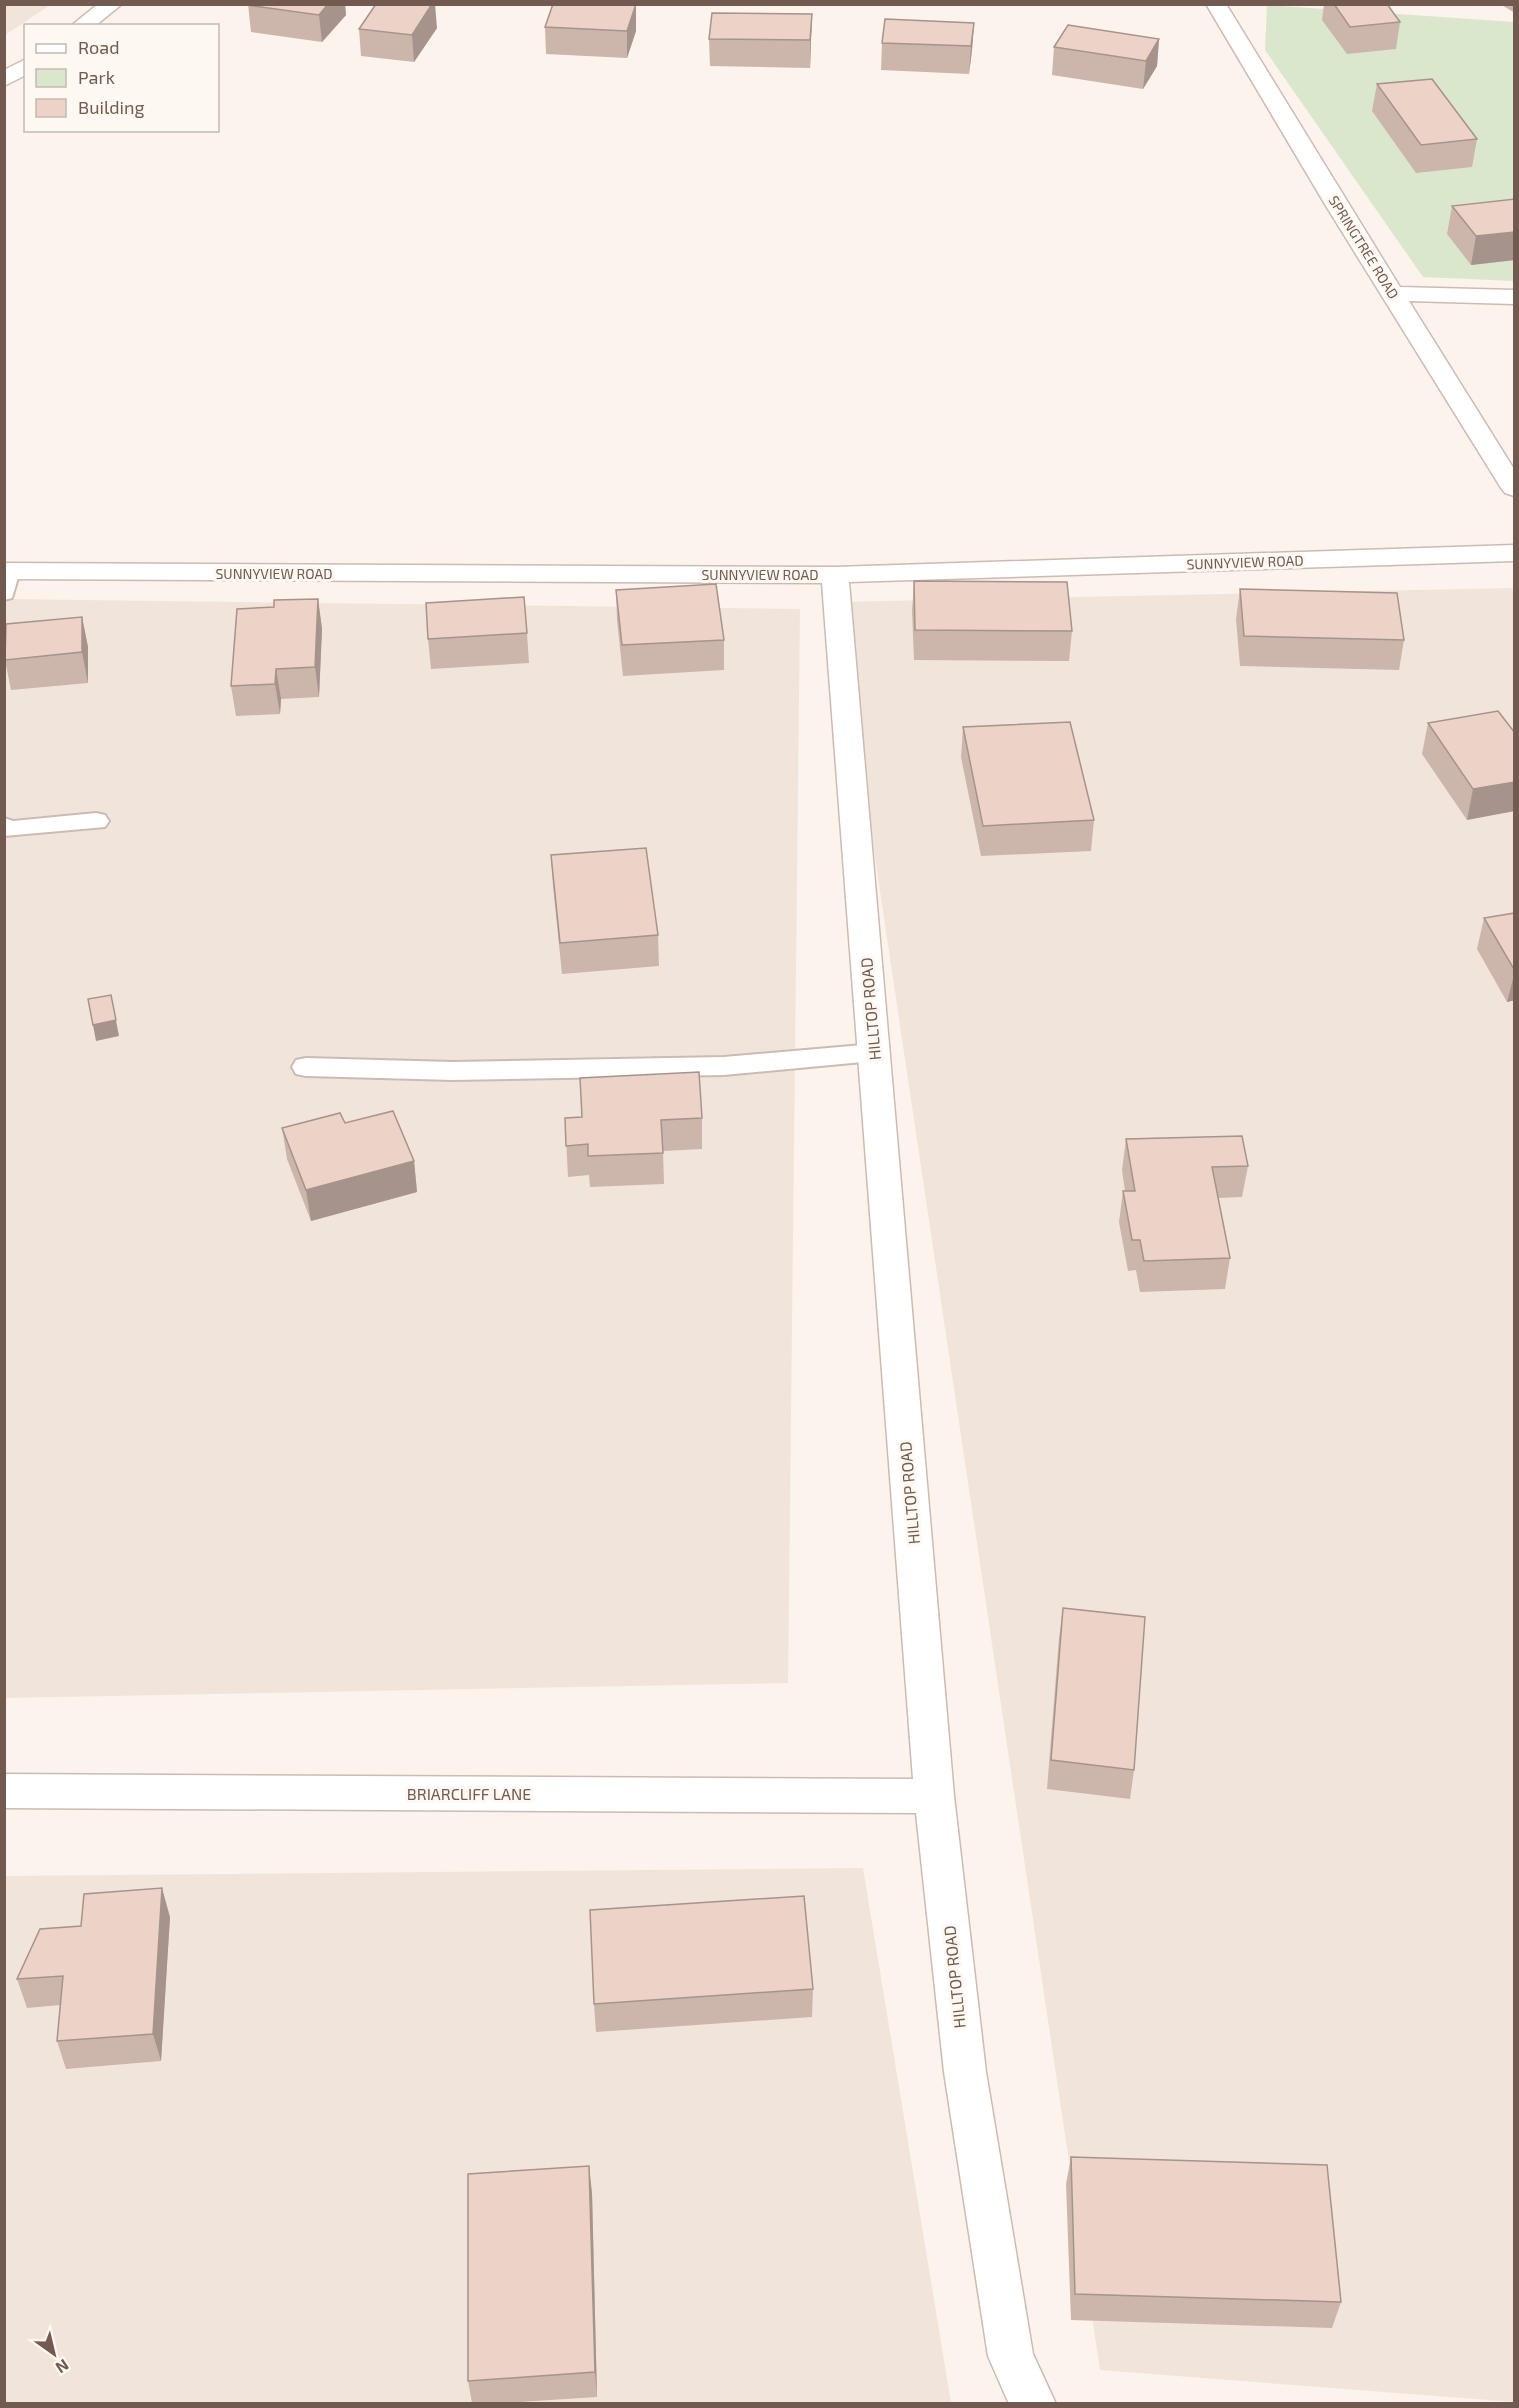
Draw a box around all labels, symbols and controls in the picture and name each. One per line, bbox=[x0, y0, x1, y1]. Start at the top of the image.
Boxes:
legend bbox=[24, 24, 219, 132]
text: Road bbox=[78, 36, 119, 58]
text: Park bbox=[78, 66, 115, 88]
text: Building bbox=[78, 96, 145, 118]
street label: SPRINGTREE ROAD bbox=[1325, 192, 1403, 302]
street label: SUNNYVIEW ROAD bbox=[1186, 551, 1304, 573]
street label: SUNNYVIEW ROAD bbox=[215, 565, 333, 582]
street label: SUNNYVIEW ROAD bbox=[701, 566, 819, 583]
street label: HILLTOP ROAD bbox=[856, 957, 884, 1061]
street label: HILLTOP ROAD bbox=[895, 1441, 923, 1545]
street label: BRIARCLIFF LANE bbox=[407, 1784, 531, 1803]
street label: HILLTOP ROAD bbox=[939, 1925, 969, 2029]
north arrow bbox=[24, 2324, 84, 2384]
text: N bbox=[53, 2356, 73, 2378]

